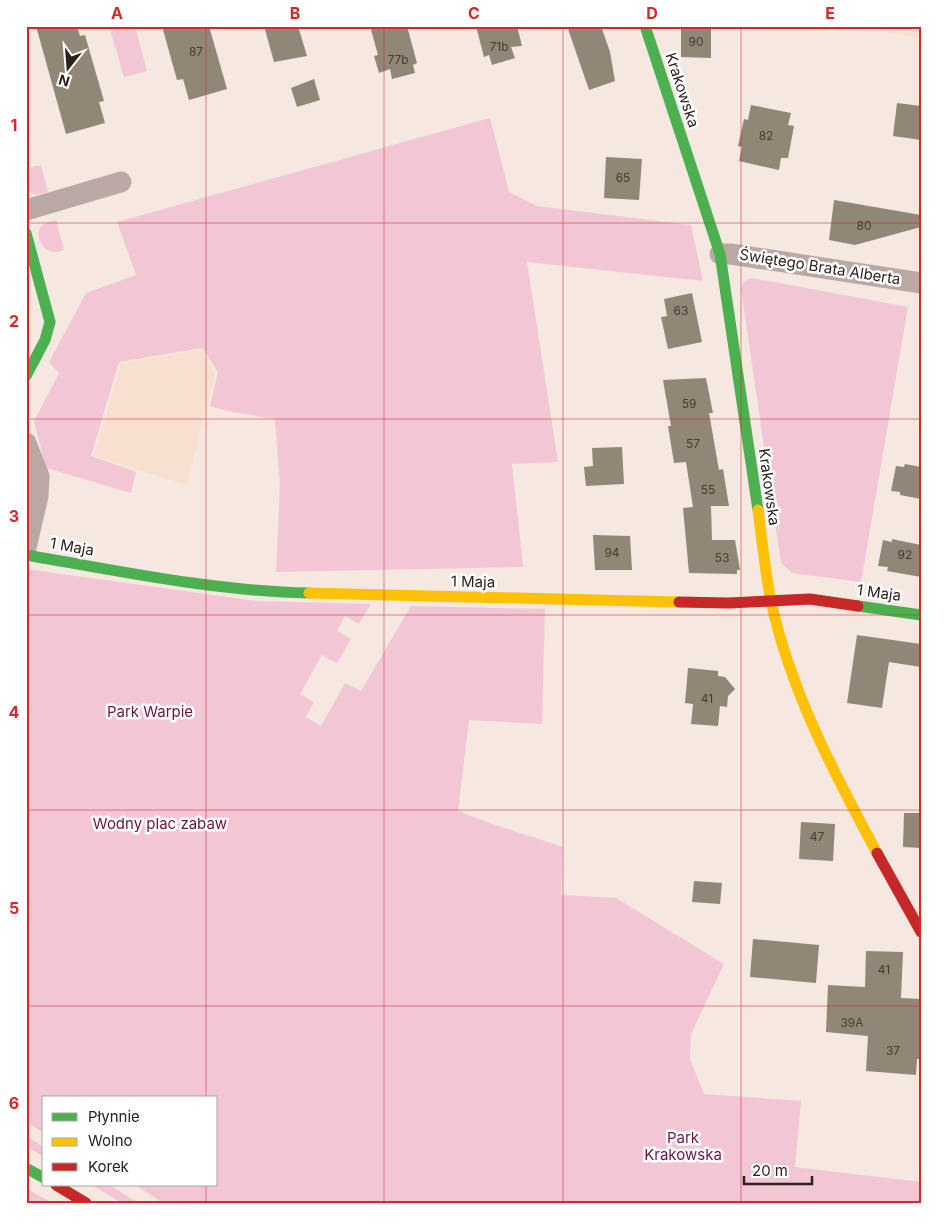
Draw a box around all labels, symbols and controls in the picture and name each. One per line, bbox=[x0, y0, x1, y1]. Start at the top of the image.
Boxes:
text: A bbox=[111, 3, 123, 23]
text: B bbox=[290, 3, 300, 23]
text: C bbox=[468, 3, 480, 23]
text: D bbox=[646, 3, 658, 23]
text: E bbox=[825, 3, 835, 23]
house number: 90 bbox=[688, 34, 704, 49]
house number: 71b bbox=[489, 39, 509, 54]
north arrow bbox=[42, 42, 92, 92]
house number: 87 bbox=[189, 44, 203, 59]
street label: Krakowska bbox=[661, 50, 704, 130]
house number: 77b bbox=[387, 52, 409, 67]
text: N bbox=[56, 71, 72, 91]
text: 1 bbox=[11, 115, 17, 135]
house number: 82 bbox=[759, 128, 773, 143]
house number: 65 bbox=[616, 170, 630, 185]
house number: 80 bbox=[857, 218, 872, 233]
street label: Świętego Brata Alberta bbox=[738, 244, 902, 289]
house number: 63 bbox=[674, 303, 688, 318]
text: 2 bbox=[9, 311, 19, 331]
house number: 59 bbox=[682, 396, 696, 411]
house number: 57 bbox=[686, 436, 700, 451]
street label: Krakowska bbox=[755, 447, 784, 527]
house number: 55 bbox=[701, 482, 715, 497]
text: 3 bbox=[9, 506, 19, 526]
street label: 1 Maja bbox=[49, 533, 96, 560]
house number: 94 bbox=[604, 545, 620, 560]
house number: 92 bbox=[898, 547, 912, 562]
house number: 53 bbox=[715, 550, 729, 565]
street label: 1 Maja bbox=[451, 572, 495, 591]
street label: 1 Maja bbox=[856, 580, 902, 605]
house number: 41 bbox=[701, 691, 713, 706]
text: 4 bbox=[9, 702, 20, 722]
park label: Park Warpie bbox=[107, 702, 193, 721]
park label: Wodny plac zabaw bbox=[93, 814, 227, 833]
house number: 47 bbox=[810, 829, 824, 844]
text: 5 bbox=[9, 898, 19, 918]
house number: 41 bbox=[878, 962, 890, 977]
house number: 39A bbox=[840, 1015, 864, 1030]
house number: 37 bbox=[886, 1043, 900, 1058]
text: 6 bbox=[9, 1093, 19, 1113]
legend bbox=[42, 1096, 218, 1186]
text: Płynnie bbox=[88, 1107, 140, 1126]
park label: Park Krakowska bbox=[644, 1128, 722, 1164]
text: Wolno bbox=[88, 1131, 133, 1150]
scale bar bbox=[744, 1154, 812, 1186]
text: Korek bbox=[88, 1157, 130, 1176]
text: 20 m bbox=[752, 1161, 788, 1180]

